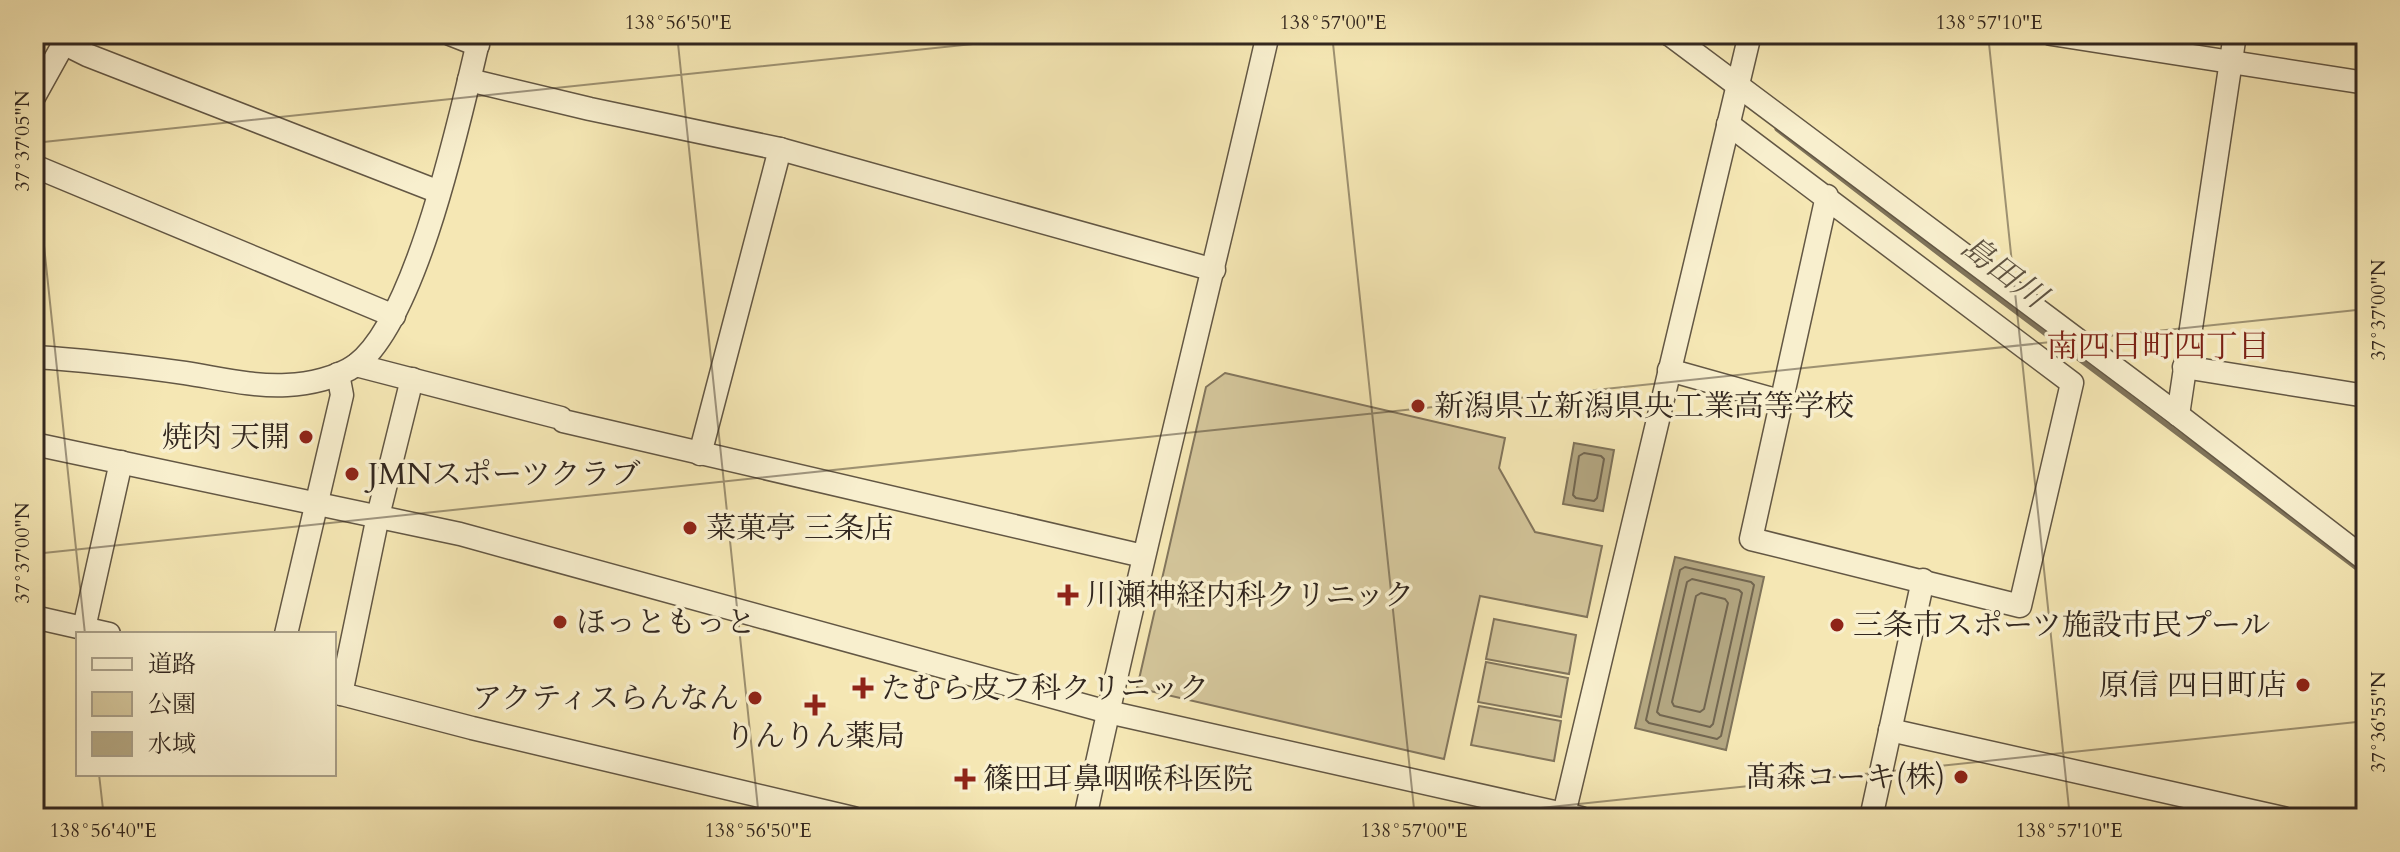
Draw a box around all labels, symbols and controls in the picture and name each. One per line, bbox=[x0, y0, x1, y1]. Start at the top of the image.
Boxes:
text: 138°56'50"E bbox=[625, 9, 731, 36]
text: 138°57'00"E bbox=[1280, 9, 1386, 36]
text: 138°57'10"E bbox=[1936, 9, 2042, 36]
text: 37°37'05"N bbox=[9, 90, 36, 192]
water label: 島田川 bbox=[1952, 225, 2057, 320]
text: 37°37'00"N bbox=[2365, 259, 2392, 361]
district label: 南四日町四丁目 bbox=[2046, 325, 2270, 369]
place label: 新潟県立新潟県央工業高等学校 bbox=[1434, 386, 1854, 427]
marker: 新潟県立新潟県央工業高等学校 bbox=[1409, 397, 1427, 415]
place label: 焼肉 天開 bbox=[162, 417, 290, 458]
marker: 焼肉 天開 bbox=[297, 428, 315, 446]
place label: JMNスポーツクラブ bbox=[364, 454, 641, 495]
marker: JMNスポーツクラブ bbox=[343, 465, 361, 483]
text: 37°37'00"N bbox=[9, 502, 36, 604]
place label: 菜菓亭 三条店 bbox=[706, 508, 894, 549]
marker: 菜菓亭 三条店 bbox=[681, 519, 699, 537]
place label: 川瀬神経内科クリニック bbox=[1086, 575, 1414, 616]
marker: 川瀬神経内科クリニック bbox=[1057, 584, 1079, 606]
place label: ほっともっと bbox=[576, 602, 756, 643]
place label: 三条市スポーツ施設市民プール bbox=[1853, 605, 2270, 646]
marker: ほっともっと bbox=[551, 613, 569, 631]
marker: 三条市スポーツ施設市民プール bbox=[1828, 616, 1846, 634]
legend bbox=[76, 632, 336, 776]
text: 道路 bbox=[148, 648, 196, 681]
place label: 原信 四日町店 bbox=[2099, 665, 2287, 706]
place label: たむら皮フ科クリニック bbox=[881, 668, 1209, 709]
text: 37°36'55"N bbox=[2365, 671, 2392, 773]
marker: 原信 四日町店 bbox=[2294, 676, 2312, 694]
marker: たむら皮フ科クリニック bbox=[852, 677, 874, 699]
place label: アクティスらんなん bbox=[472, 678, 739, 719]
text: 公園 bbox=[148, 688, 196, 721]
marker: アクティスらんなん bbox=[746, 689, 764, 707]
marker: りんりん薬局 bbox=[806, 696, 824, 714]
place label: りんりん薬局 bbox=[725, 716, 905, 757]
text: 水域 bbox=[148, 728, 196, 761]
place label: 髙森コーキ(株) bbox=[1746, 757, 1945, 798]
place label: 篠田耳鼻咽喉科医院 bbox=[983, 759, 1253, 800]
marker: 篠田耳鼻咽喉科医院 bbox=[954, 768, 976, 790]
marker: 髙森コーキ(株) bbox=[1952, 768, 1970, 786]
text: 138°56'40"E bbox=[50, 817, 156, 844]
text: 138°56'50"E bbox=[705, 817, 811, 844]
text: 138°57'00"E bbox=[1361, 817, 1467, 844]
text: 138°57'10"E bbox=[2016, 817, 2122, 844]

